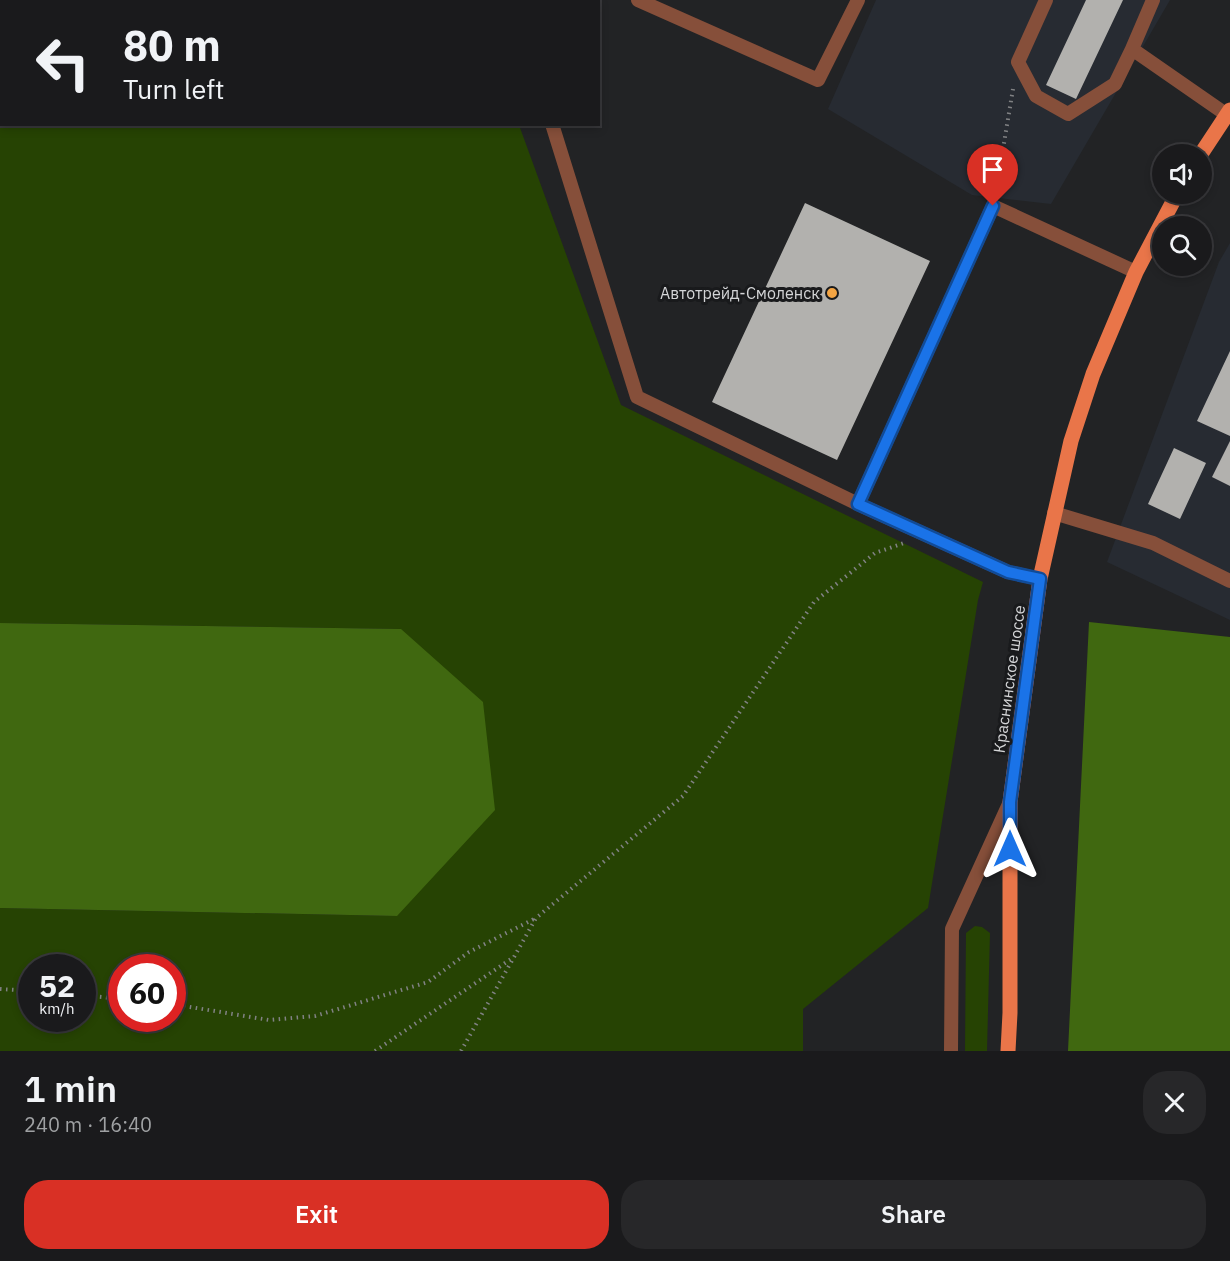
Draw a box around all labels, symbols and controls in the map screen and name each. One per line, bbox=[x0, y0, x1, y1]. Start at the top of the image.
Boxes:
text: 80 m bbox=[123, 18, 221, 73]
icon: left bbox=[24, 24, 102, 102]
text: Turn left bbox=[123, 71, 224, 106]
pin bbox=[967, 144, 1018, 206]
map controls bbox=[1152, 144, 1212, 276]
button: sound bbox=[1152, 144, 1212, 204]
icon: arrive bbox=[976, 153, 1009, 186]
button: search bbox=[1152, 216, 1212, 276]
place label: Автотрейд-Смоленск bbox=[660, 283, 820, 303]
marker: Автотрейд-Смоленск bbox=[825, 286, 839, 300]
street label: Краснинское шоссе bbox=[989, 604, 1029, 754]
position arrow bbox=[978, 817, 1042, 881]
speed limit sign: 60 bbox=[108, 954, 186, 1032]
text: 52 bbox=[39, 966, 75, 1005]
text: km/h bbox=[39, 999, 75, 1018]
text: 1 min bbox=[24, 1065, 117, 1112]
button: close bbox=[1143, 1071, 1206, 1134]
text: 240 m · 16:40 bbox=[24, 1111, 152, 1138]
button: Exit bbox=[24, 1180, 609, 1249]
button: Share bbox=[621, 1180, 1206, 1249]

